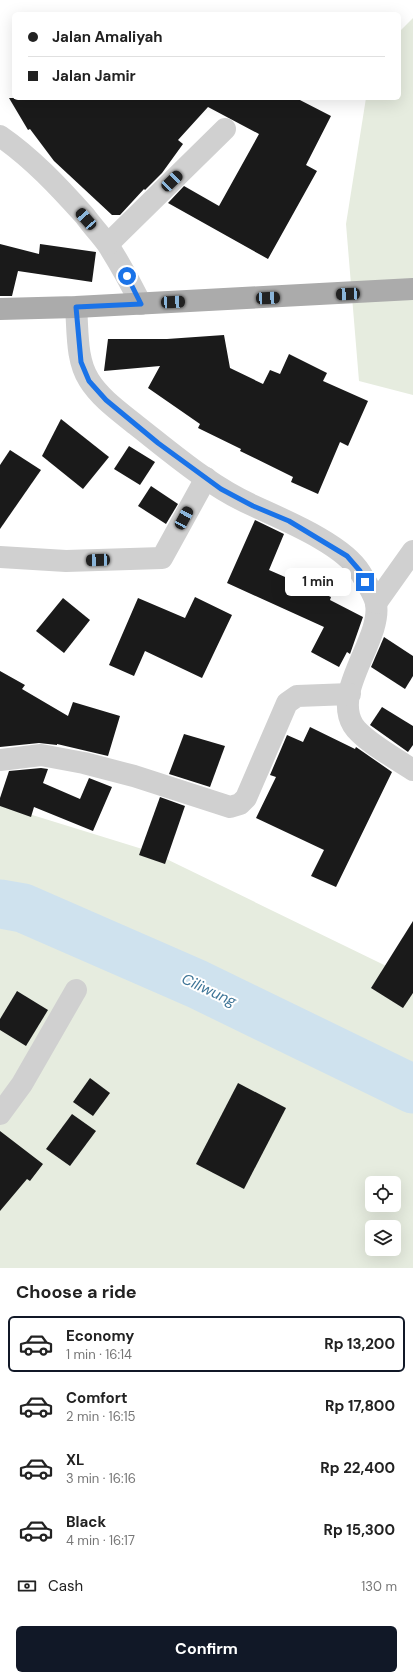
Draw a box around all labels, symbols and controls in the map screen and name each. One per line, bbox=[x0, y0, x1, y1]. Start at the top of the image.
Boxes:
text: Jalan Amaliyah bbox=[52, 27, 163, 47]
text: Jalan Jamir bbox=[52, 66, 136, 86]
car bbox=[159, 168, 185, 194]
car bbox=[74, 206, 98, 232]
route start bbox=[118, 267, 136, 285]
car bbox=[336, 287, 360, 301]
car bbox=[256, 291, 280, 305]
car bbox=[161, 295, 185, 309]
car bbox=[173, 505, 195, 531]
car bbox=[86, 554, 110, 566]
callout: 1 min bbox=[285, 568, 351, 596]
text: 1 min bbox=[302, 573, 334, 590]
route end bbox=[356, 573, 374, 591]
water label: Ciliwung bbox=[178, 969, 240, 1012]
map controls bbox=[365, 1176, 401, 1256]
button: locate bbox=[365, 1176, 401, 1212]
button: layers bbox=[365, 1220, 401, 1256]
text: Choose a ride bbox=[16, 1280, 137, 1304]
icon: car bbox=[18, 1326, 54, 1362]
text: Economy bbox=[66, 1326, 134, 1346]
text: Rp 13,200 bbox=[324, 1334, 395, 1354]
text: 1 min · 16:14 bbox=[66, 1346, 132, 1363]
icon: car bbox=[18, 1388, 54, 1424]
text: Comfort bbox=[66, 1388, 127, 1408]
text: Rp 17,800 bbox=[325, 1396, 395, 1416]
text: 2 min · 16:15 bbox=[66, 1408, 135, 1425]
icon: car bbox=[18, 1450, 54, 1486]
text: XL bbox=[66, 1450, 84, 1470]
text: Rp 22,400 bbox=[320, 1458, 395, 1478]
text: 3 min · 16:16 bbox=[66, 1470, 136, 1487]
icon: car bbox=[18, 1512, 54, 1548]
text: Black bbox=[66, 1512, 106, 1532]
text: Rp 15,300 bbox=[324, 1520, 395, 1540]
text: 4 min · 16:17 bbox=[66, 1532, 135, 1549]
icon: cash bbox=[16, 1575, 38, 1597]
text: Cash bbox=[48, 1576, 83, 1596]
text: 130 m bbox=[361, 1578, 397, 1595]
button: Confirm bbox=[16, 1626, 397, 1672]

